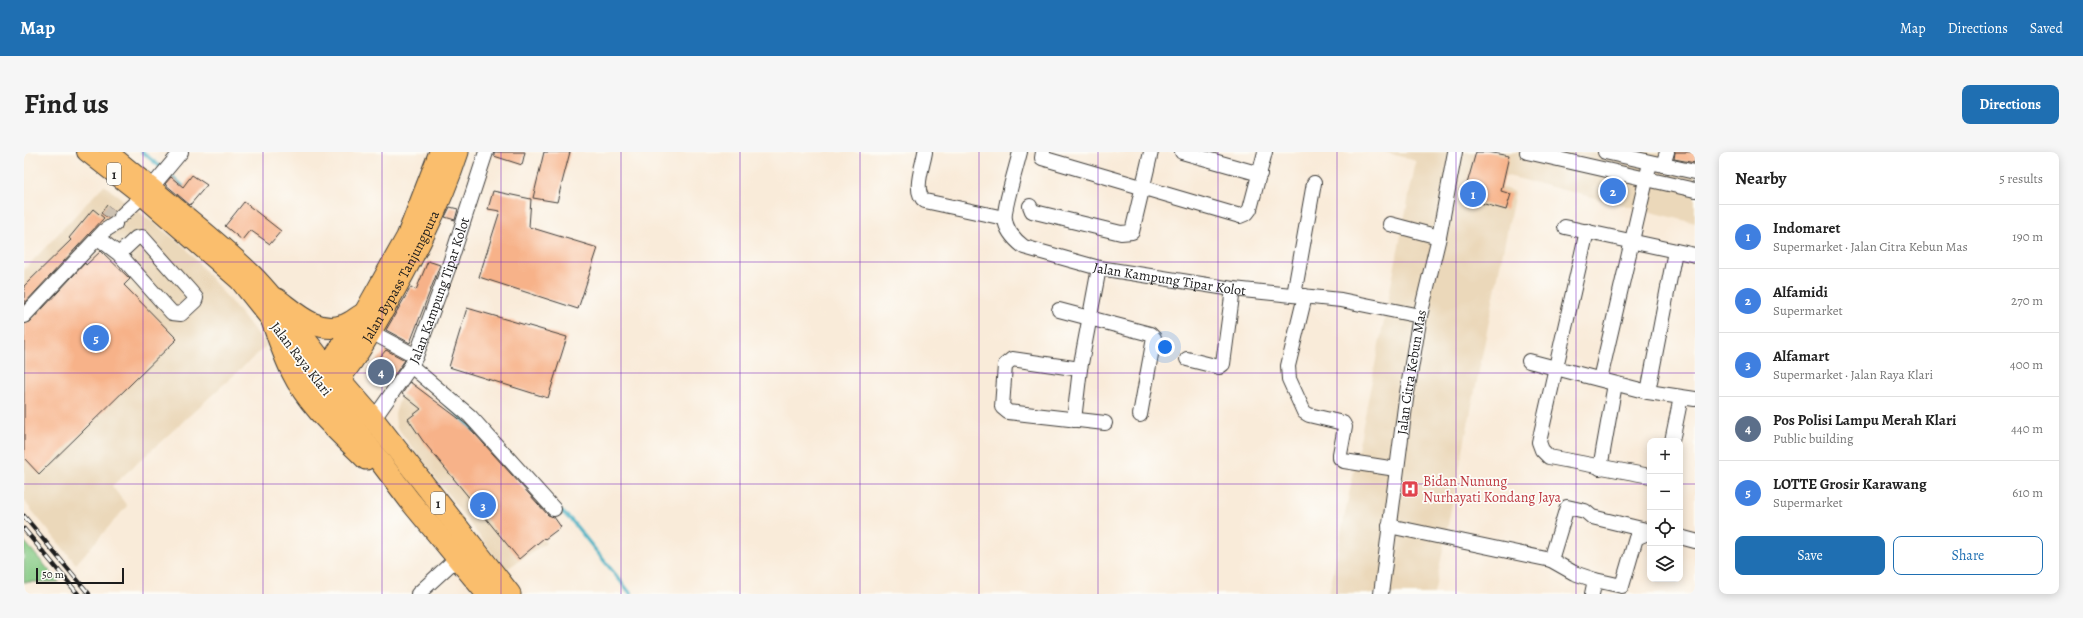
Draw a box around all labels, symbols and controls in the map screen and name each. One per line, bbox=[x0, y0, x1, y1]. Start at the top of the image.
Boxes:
text: Map bbox=[20, 15, 55, 41]
text: Map bbox=[1900, 19, 1926, 38]
text: Directions bbox=[1948, 19, 2008, 38]
text: Saved bbox=[2030, 19, 2063, 38]
text: Find us bbox=[24, 85, 109, 123]
button: Directions bbox=[1962, 85, 2059, 124]
road number: 1 bbox=[107, 163, 121, 185]
text: Nearby bbox=[1735, 167, 1786, 190]
text: 5 results bbox=[1999, 170, 2043, 187]
pin: 2 bbox=[1600, 176, 1626, 206]
pin: 1 bbox=[1460, 179, 1486, 209]
street label: Jalan Bypass Tanjungpura bbox=[357, 207, 444, 346]
street label: Jalan Kampung Tipar Kolot bbox=[404, 214, 474, 367]
text: Indomaret bbox=[1773, 218, 1840, 238]
text: 1 bbox=[1746, 228, 1750, 245]
text: 190 m bbox=[2012, 228, 2043, 245]
text: Supermarket · Jalan Citra Kebun Mas bbox=[1773, 238, 1968, 255]
street label: Jalan Kampung Tipar Kolot bbox=[1091, 257, 1247, 300]
text: Alfamidi bbox=[1773, 282, 1828, 302]
text: 2 bbox=[1745, 292, 1751, 309]
text: 270 m bbox=[2011, 292, 2043, 309]
text: Supermarket bbox=[1773, 302, 1843, 319]
street label: Jalan Citra Kebun Mas bbox=[1392, 307, 1431, 436]
street label: Jalan Raya Klari bbox=[266, 318, 336, 400]
pin: 5 bbox=[83, 323, 109, 353]
your location bbox=[1155, 337, 1175, 357]
text: Alfamart bbox=[1773, 346, 1829, 366]
text: 3 bbox=[1745, 356, 1751, 373]
text: 400 m bbox=[2010, 356, 2043, 373]
pin: 4 bbox=[368, 357, 394, 387]
text: Supermarket · Jalan Raya Klari bbox=[1773, 366, 1933, 383]
text: Pos Polisi Lampu Merah Klari bbox=[1773, 410, 1956, 430]
text: 4 bbox=[1745, 420, 1751, 437]
text: 440 m bbox=[2011, 420, 2043, 437]
text: Public building bbox=[1773, 430, 1853, 447]
map controls bbox=[1647, 438, 1683, 582]
button: + bbox=[1647, 438, 1683, 474]
place label: Bidan Nunung Nurhayati Kondang Jaya bbox=[1423, 472, 1562, 507]
button: − bbox=[1647, 474, 1683, 510]
text: LOTTE Grosir Karawang bbox=[1773, 474, 1927, 494]
hospital icon: Bidan Nunung Nurhayati Kondang Jaya bbox=[1400, 479, 1420, 499]
text: 5 bbox=[1745, 484, 1751, 501]
text: 610 m bbox=[2012, 484, 2043, 501]
pin: 3 bbox=[470, 490, 496, 520]
road number: 1 bbox=[431, 492, 445, 514]
text: Supermarket bbox=[1773, 494, 1843, 511]
button: locate bbox=[1647, 510, 1683, 546]
button: Save bbox=[1735, 536, 1885, 575]
button: Share bbox=[1893, 536, 2043, 575]
button: layers bbox=[1647, 546, 1683, 582]
scale bar bbox=[36, 566, 124, 585]
text: 50 m bbox=[42, 567, 64, 582]

